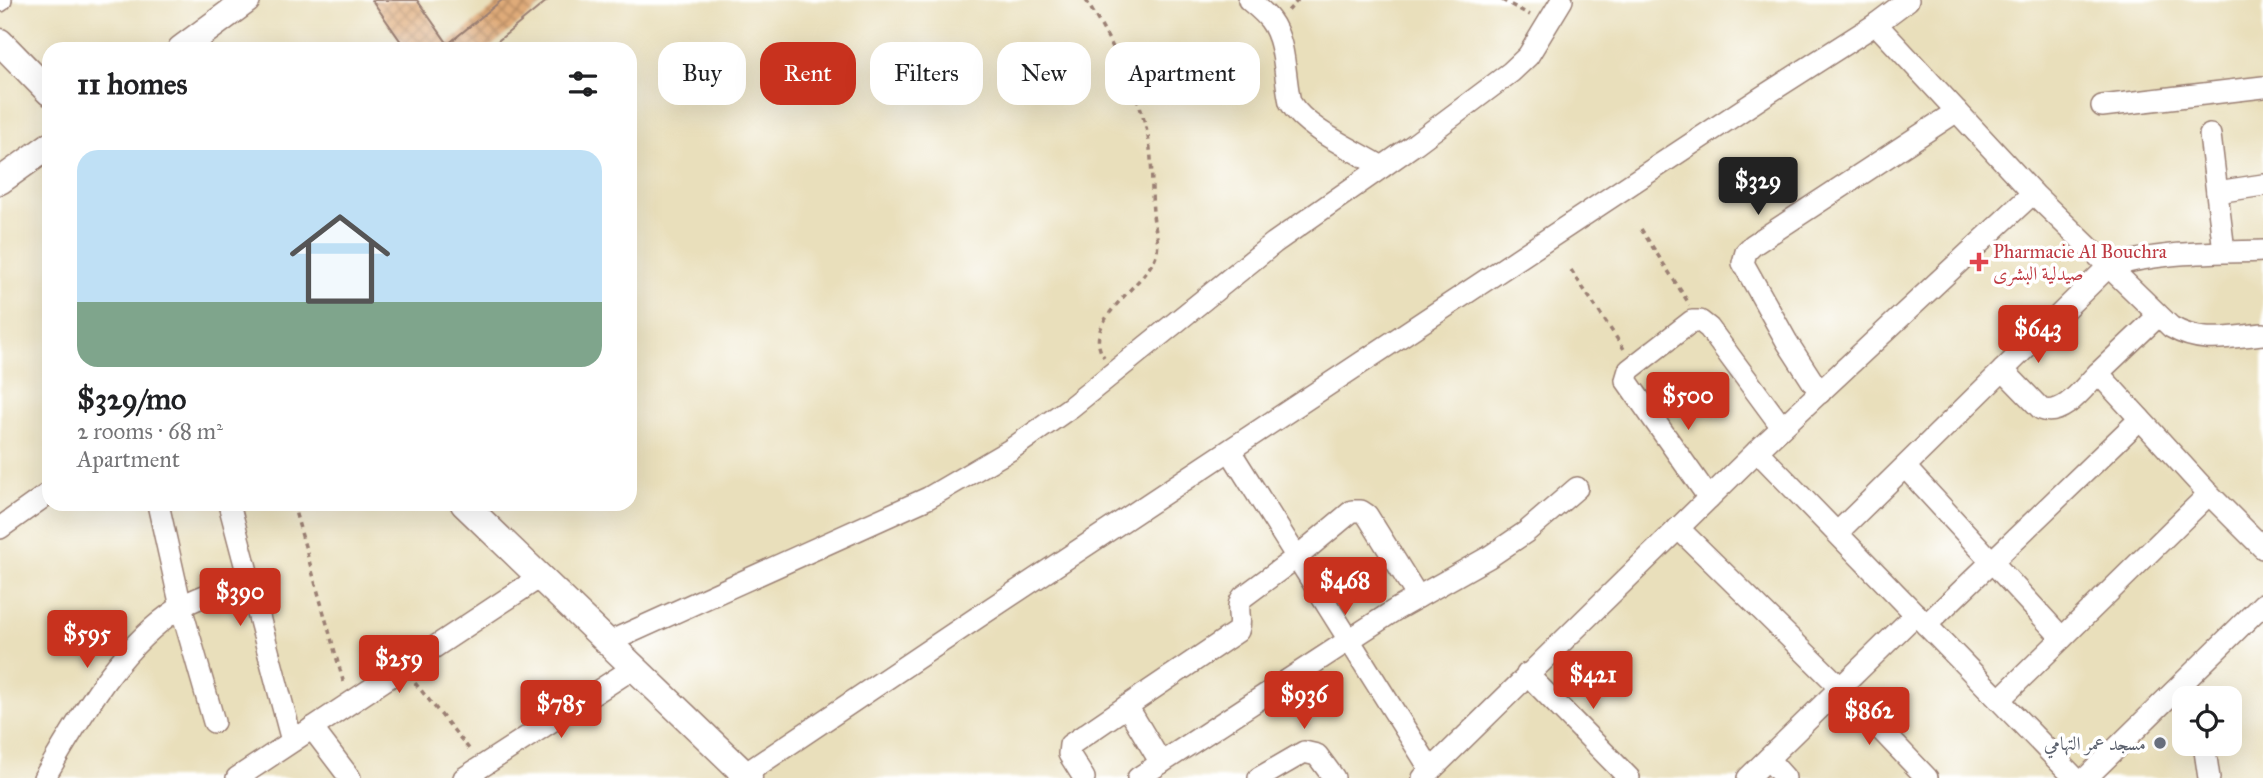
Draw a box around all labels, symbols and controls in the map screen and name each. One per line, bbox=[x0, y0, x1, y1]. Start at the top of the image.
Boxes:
chip: Buy bbox=[658, 42, 746, 105]
chip: Rent bbox=[760, 42, 856, 105]
chip: Filters bbox=[870, 42, 983, 105]
chip: New bbox=[997, 42, 1091, 105]
chip: Apartment bbox=[1105, 42, 1260, 105]
icon: filters bbox=[564, 65, 602, 103]
text: 11 homes bbox=[77, 66, 188, 102]
pin: $329 bbox=[1717, 158, 1799, 217]
text: $329 bbox=[1735, 166, 1781, 194]
icon: home bbox=[277, 196, 403, 322]
place label: Pharmacie Al Bouchra صيدلية البشرى bbox=[1993, 240, 2168, 286]
marker: Pharmacie Al Bouchra صيدلية البشرى bbox=[1971, 254, 1987, 270]
pin: $643 bbox=[1997, 306, 2079, 365]
text: $643 bbox=[2014, 314, 2062, 342]
pin: $500 bbox=[1647, 372, 1729, 432]
text: $329/mo bbox=[77, 381, 186, 417]
text: $500 bbox=[1662, 381, 1714, 409]
text: 2 rooms · 68 m² bbox=[77, 417, 223, 445]
text: Apartment bbox=[77, 445, 180, 473]
pin: $468 bbox=[1304, 558, 1386, 617]
text: $468 bbox=[1320, 566, 1370, 594]
pin: $390 bbox=[199, 568, 281, 628]
text: $390 bbox=[216, 577, 264, 605]
pin: $595 bbox=[46, 610, 128, 670]
text: $595 bbox=[63, 619, 111, 647]
pin: $259 bbox=[358, 636, 440, 695]
text: $259 bbox=[375, 644, 423, 672]
pin: $421 bbox=[1552, 652, 1634, 711]
text: $421 bbox=[1569, 660, 1617, 688]
pin: $936 bbox=[1263, 672, 1345, 731]
pin: $785 bbox=[520, 680, 602, 740]
text: $936 bbox=[1280, 680, 1328, 708]
map controls bbox=[2172, 686, 2242, 756]
button: locate bbox=[2172, 686, 2242, 756]
pin: $862 bbox=[1828, 688, 1910, 747]
text: $785 bbox=[537, 689, 586, 717]
text: $862 bbox=[1844, 696, 1894, 724]
place label: مسجد عمر التهامي bbox=[2044, 732, 2146, 759]
marker: مسجد عمر التهامي bbox=[2152, 735, 2168, 751]

